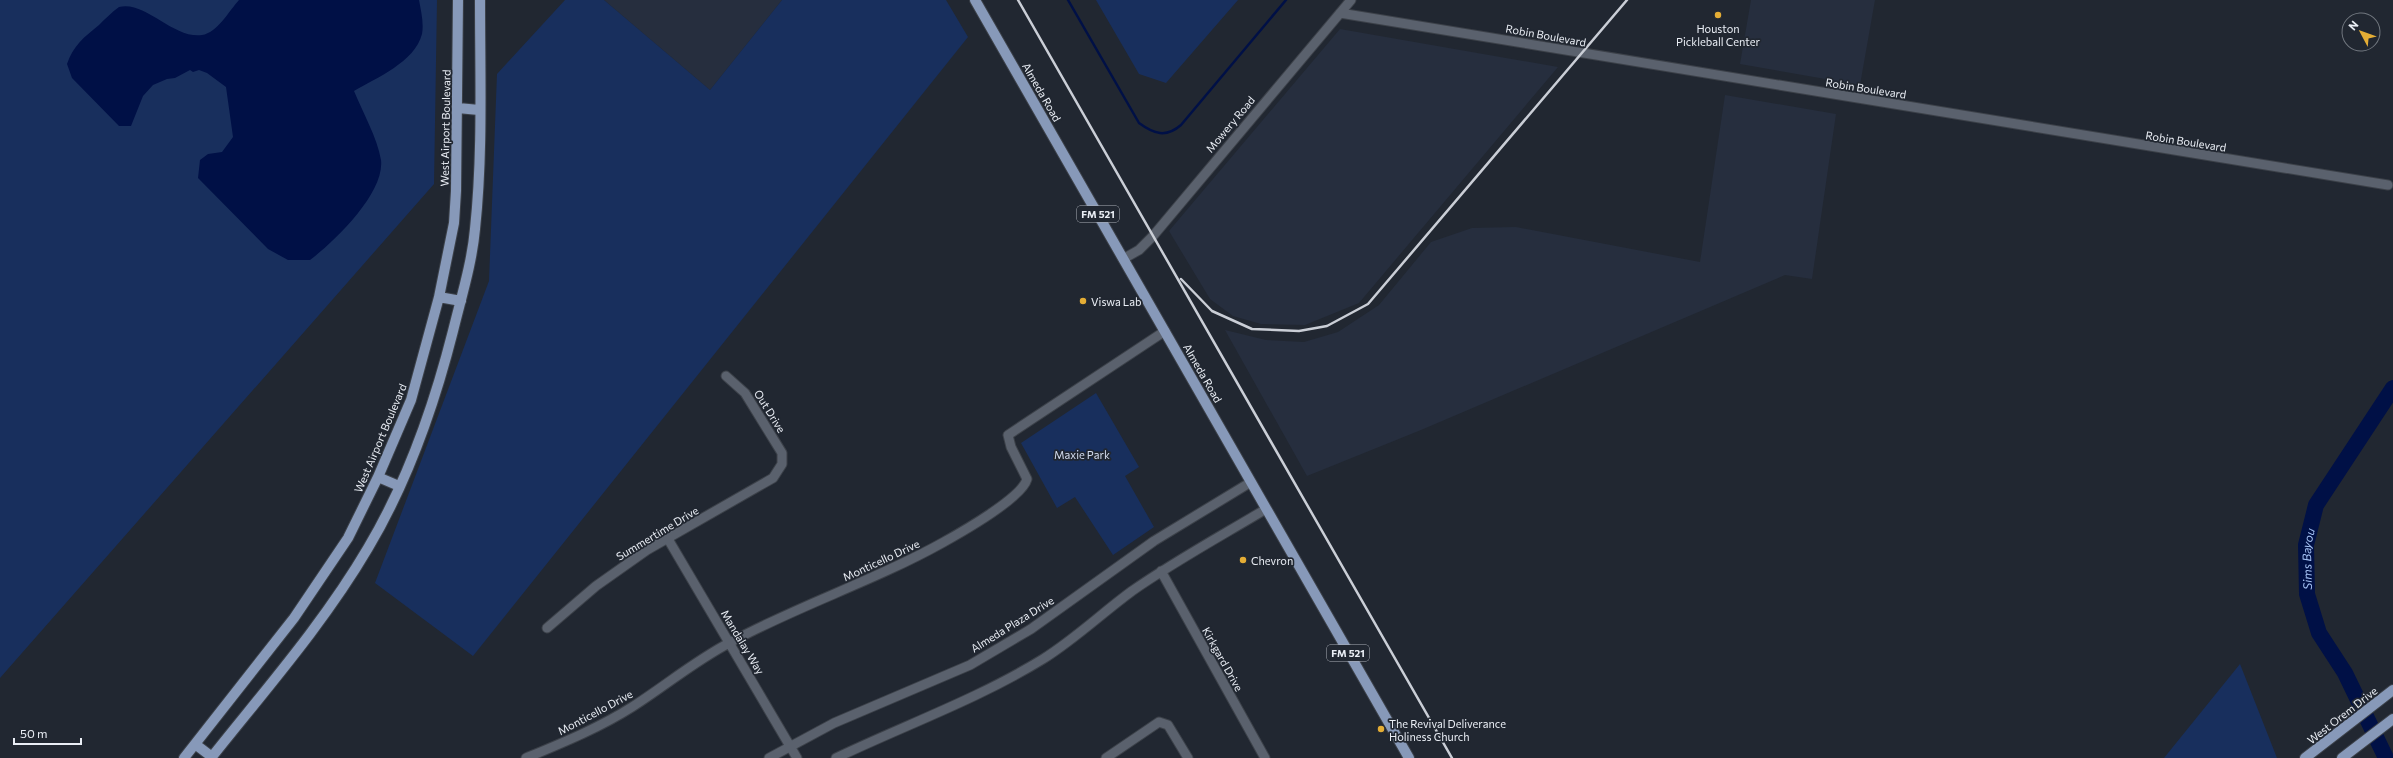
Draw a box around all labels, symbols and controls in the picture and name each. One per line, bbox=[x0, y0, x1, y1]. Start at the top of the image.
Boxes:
marker: Houston Pickleball Center bbox=[1713, 10, 1723, 20]
north arrow bbox=[2341, 12, 2381, 52]
text: N bbox=[2345, 18, 2361, 32]
street label: Robin Boulevard bbox=[1505, 22, 1587, 48]
place label: Houston Pickleball Center bbox=[1676, 22, 1761, 48]
street label: Almeda Road bbox=[1020, 60, 1064, 124]
street label: West Airport Boulevard bbox=[437, 69, 453, 187]
street label: Robin Boulevard bbox=[1825, 75, 1907, 101]
street label: Mowery Road bbox=[1203, 93, 1257, 155]
street label: Robin Boulevard bbox=[2145, 128, 2227, 154]
road number: FM 521 bbox=[1077, 206, 1119, 222]
place label: Viswa Lab bbox=[1091, 295, 1141, 308]
marker: Viswa Lab bbox=[1078, 296, 1088, 306]
street label: Almeda Road bbox=[1181, 341, 1225, 405]
street label: West Airport Boulevard bbox=[351, 382, 409, 494]
street label: Out Drive bbox=[752, 387, 788, 435]
park label: Maxie Park bbox=[1054, 448, 1110, 461]
street label: Summertime Drive bbox=[614, 503, 701, 563]
water label: Sims Bayou bbox=[2299, 526, 2317, 590]
street label: Monticello Drive bbox=[841, 537, 921, 583]
place label: Chevron bbox=[1251, 554, 1293, 567]
marker: Chevron bbox=[1238, 555, 1248, 565]
street label: Almeda Plaza Drive bbox=[968, 593, 1056, 655]
street label: Mandalay Way bbox=[719, 607, 767, 677]
street label: Kirkgard Drive bbox=[1200, 625, 1246, 694]
road number: FM 521 bbox=[1327, 645, 1369, 661]
street label: West Orem Drive bbox=[2304, 684, 2380, 746]
street label: Monticello Drive bbox=[555, 687, 635, 737]
place label: The Revival Deliverance Holiness Church bbox=[1389, 717, 1506, 743]
scale bar bbox=[14, 720, 81, 746]
marker: The Revival Deliverance Holiness Church bbox=[1376, 724, 1386, 734]
text: 50 m bbox=[20, 726, 48, 740]

